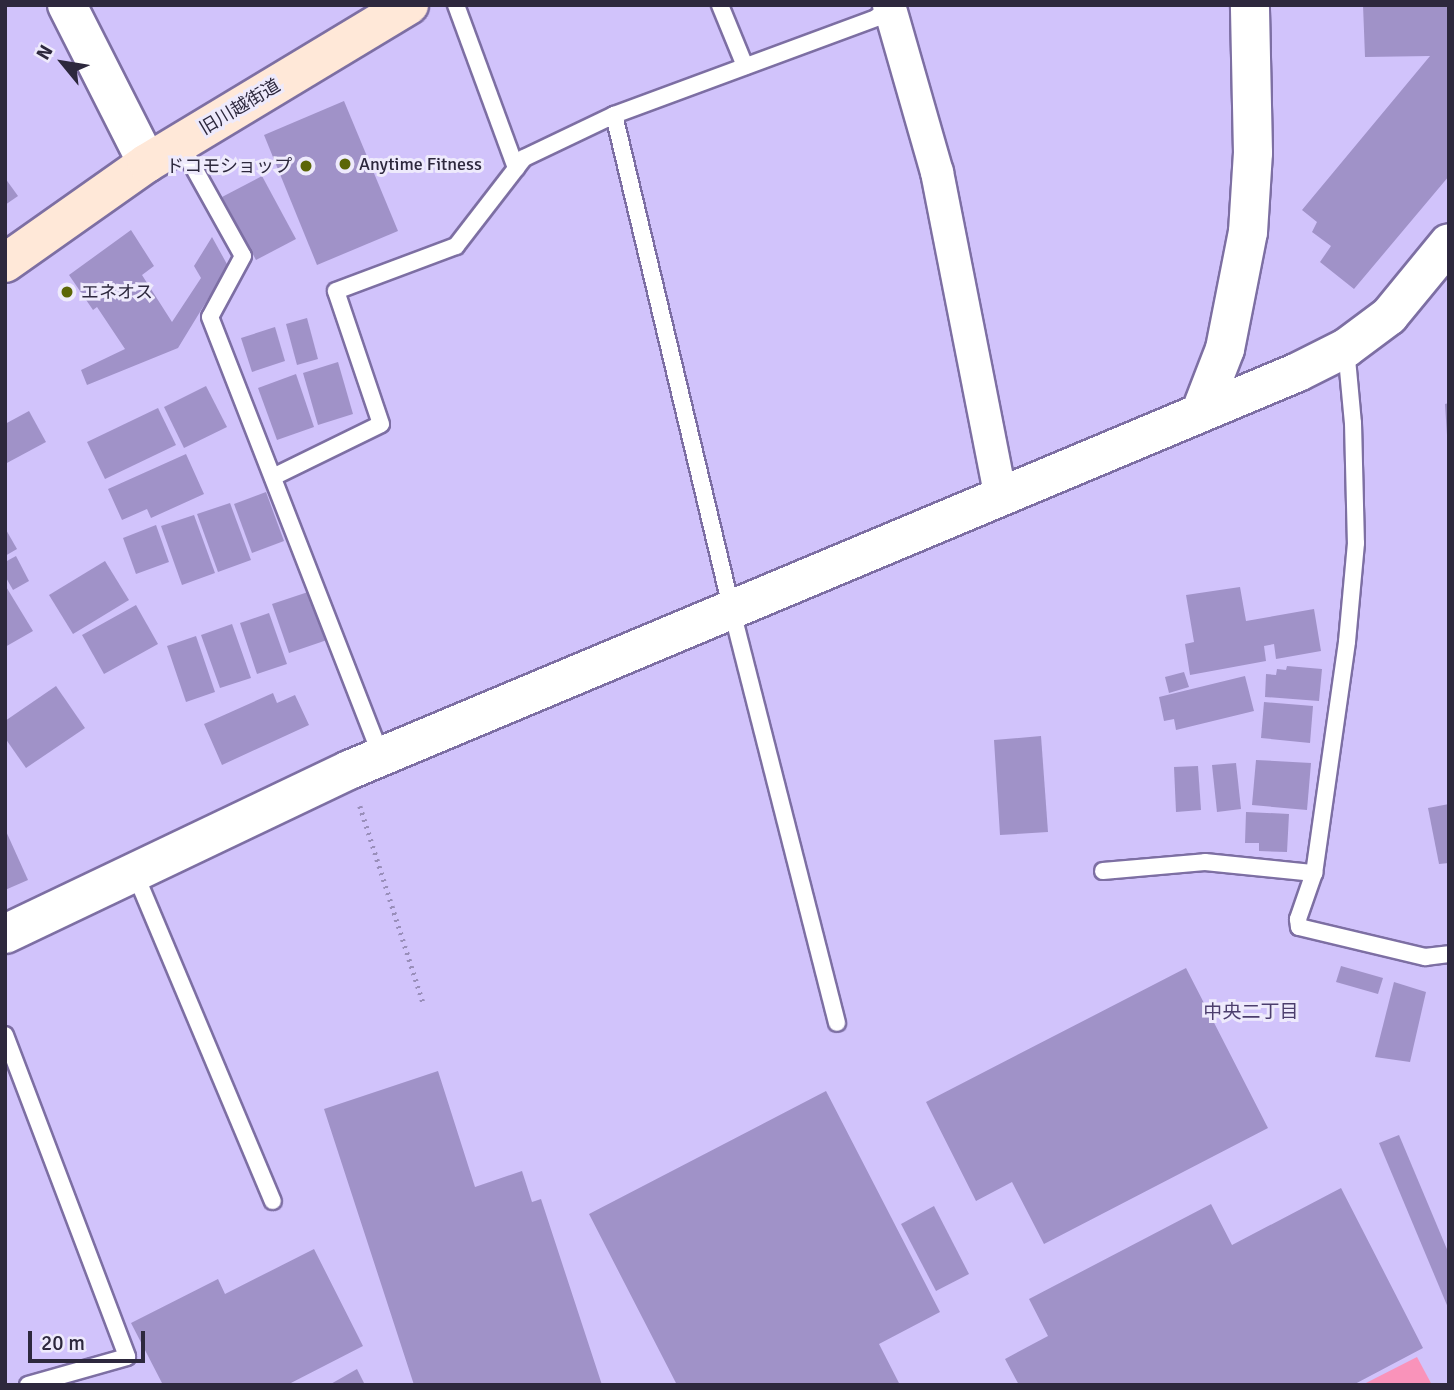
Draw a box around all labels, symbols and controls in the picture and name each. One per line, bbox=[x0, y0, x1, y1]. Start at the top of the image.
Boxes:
north arrow bbox=[28, 28, 98, 98]
text: N bbox=[31, 41, 59, 64]
street label: 旧川越街道 bbox=[196, 75, 284, 139]
place label: Anytime Fitness bbox=[359, 153, 482, 175]
place label: ドコモショップ bbox=[166, 155, 292, 177]
marker: Anytime Fitness bbox=[337, 156, 353, 172]
marker: ドコモショップ bbox=[298, 158, 314, 174]
place label: エネオス bbox=[81, 281, 153, 303]
marker: エネオス bbox=[59, 284, 75, 300]
district label: 中央二丁目 bbox=[1204, 1002, 1298, 1024]
scale bar bbox=[32, 1316, 149, 1360]
text: 20 m bbox=[41, 1330, 85, 1356]

